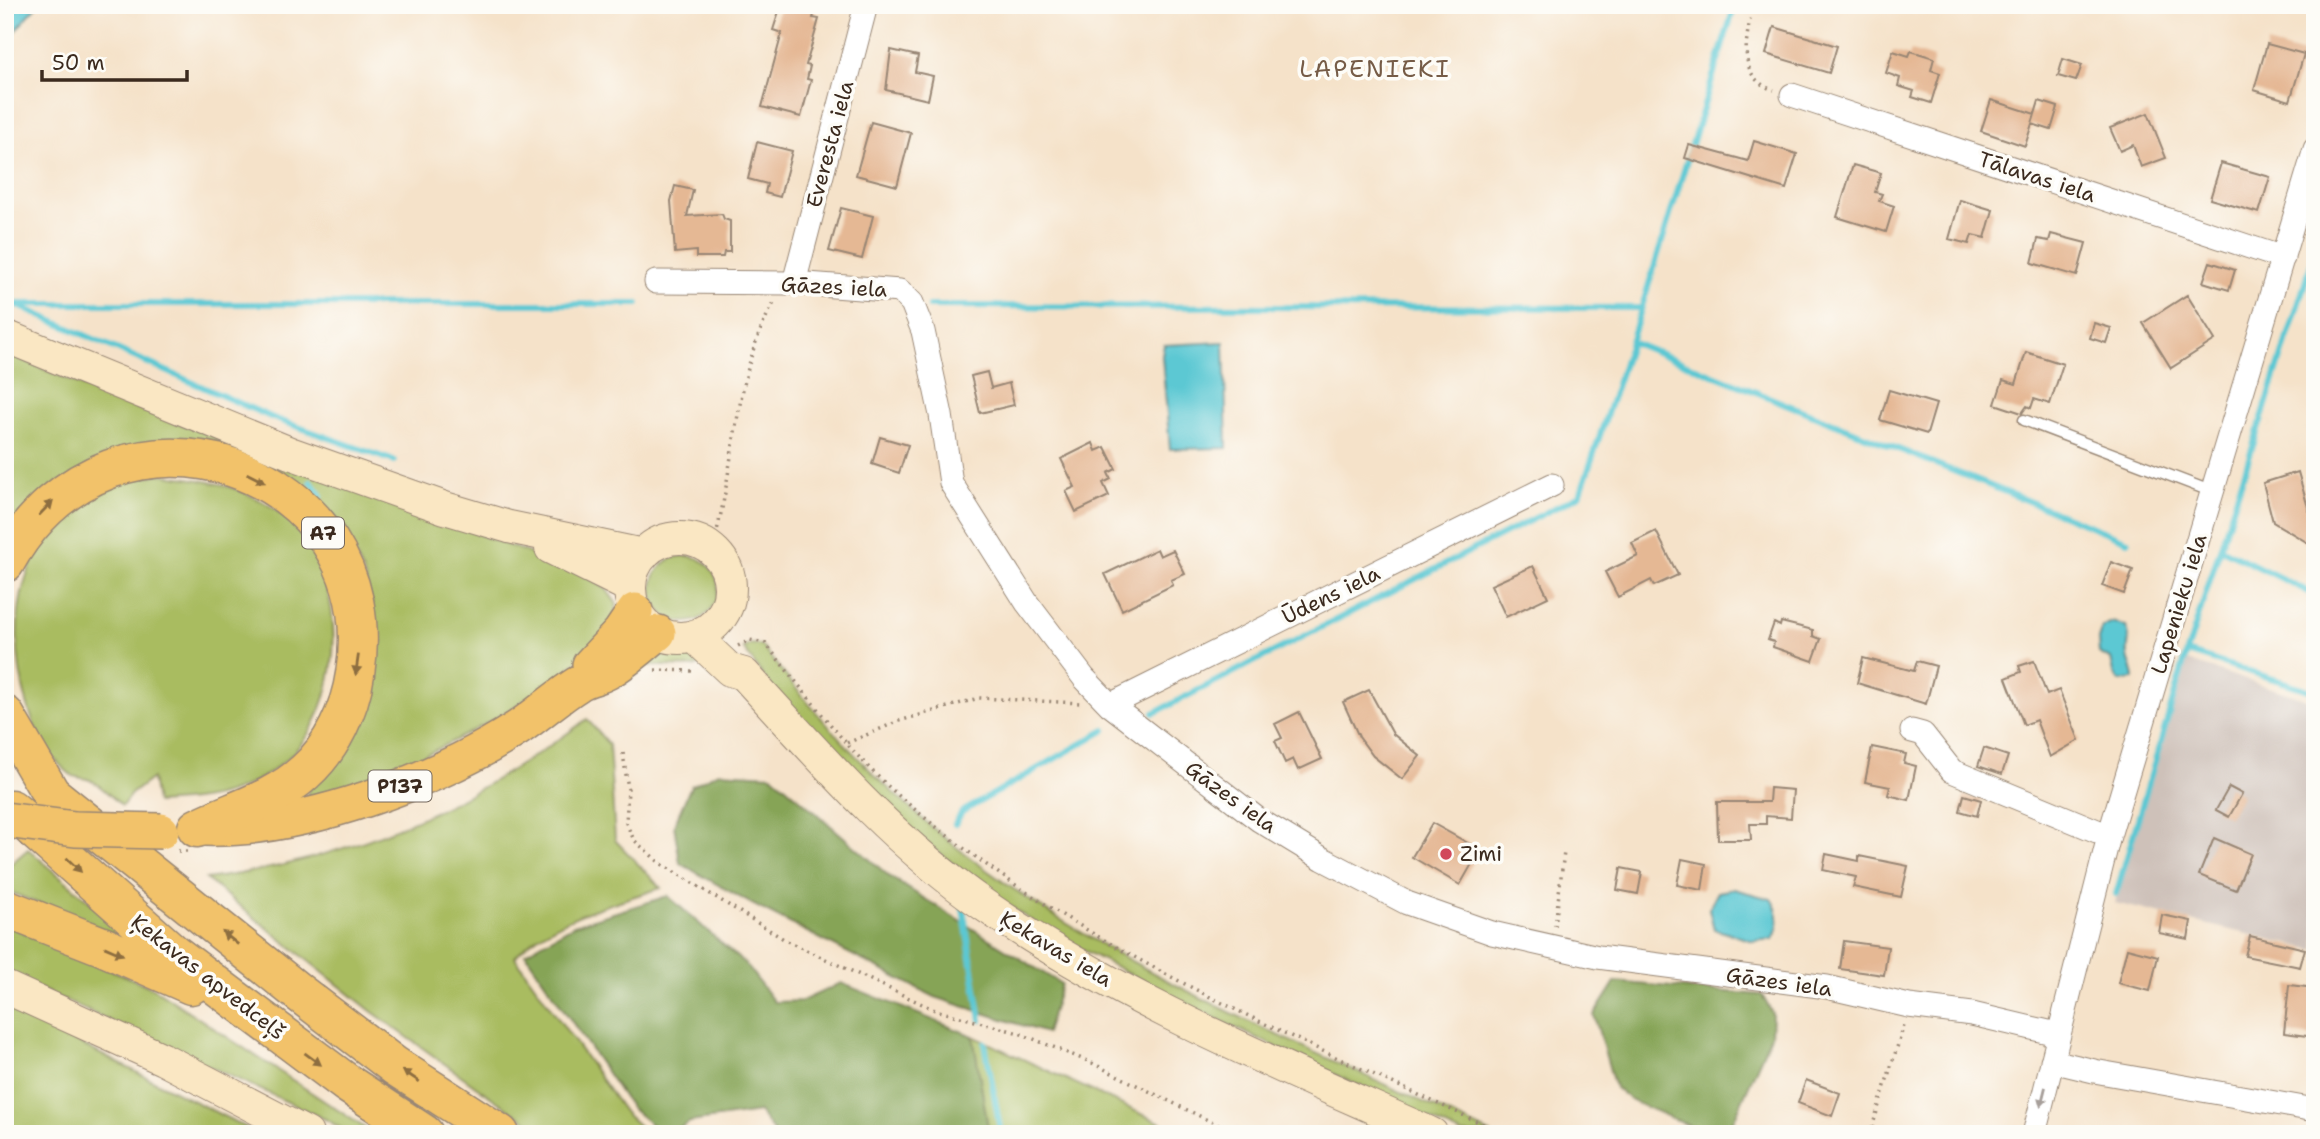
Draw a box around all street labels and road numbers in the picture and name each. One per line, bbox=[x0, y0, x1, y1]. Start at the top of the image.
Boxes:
street label: Everesta iela bbox=[800, 77, 860, 211]
street label: Tālavas iela bbox=[1975, 145, 2099, 209]
street label: Gāzes iela bbox=[780, 270, 888, 304]
road number: A7 bbox=[302, 518, 344, 548]
street label: Lapenieku iela bbox=[2144, 531, 2214, 677]
street label: Ūdens iela bbox=[1277, 559, 1385, 631]
street label: Gāzes iela bbox=[1180, 754, 1282, 840]
road number: P137 bbox=[368, 771, 432, 802]
street label: Ķekavas iela bbox=[994, 904, 1117, 994]
street label: Ķekavas apvedceļš bbox=[124, 908, 291, 1047]
street label: Gāzes iela bbox=[1724, 961, 1834, 1003]

